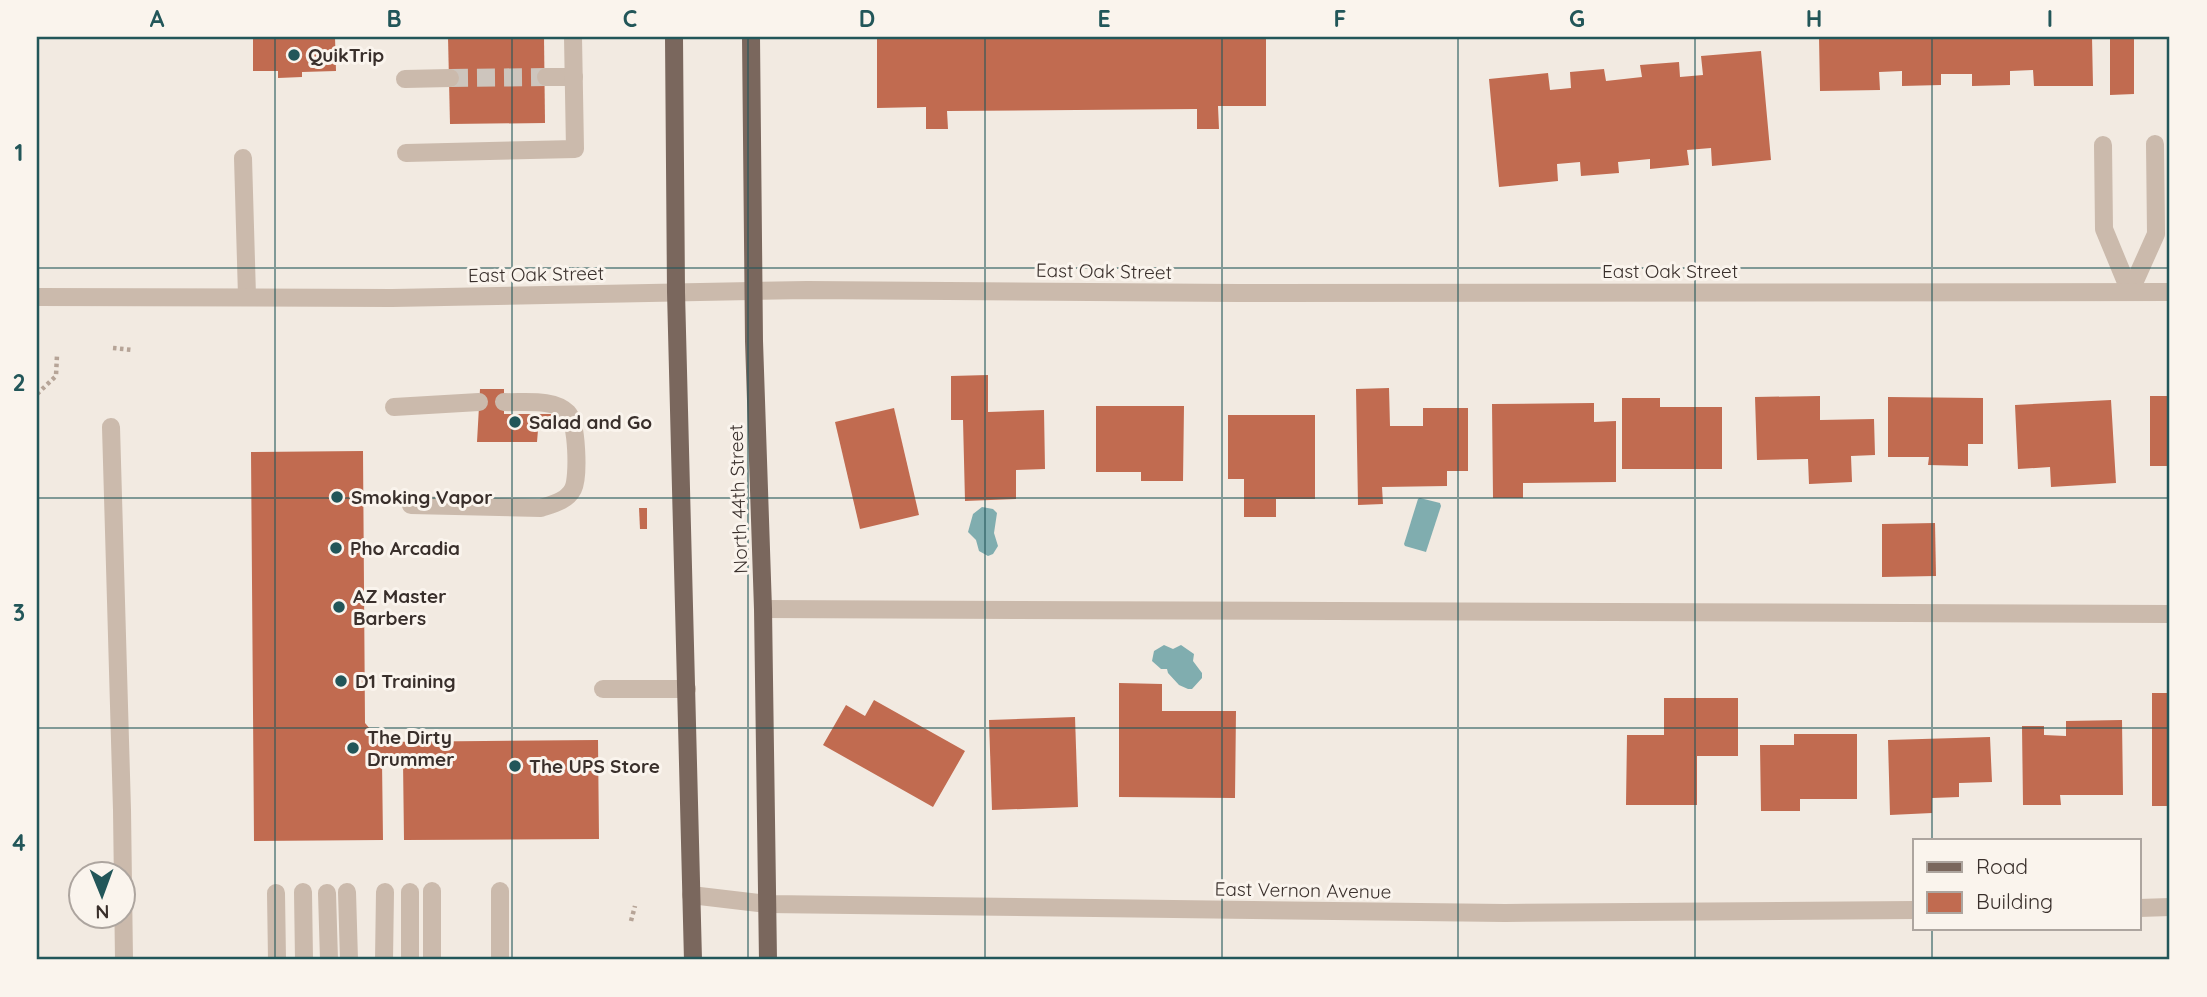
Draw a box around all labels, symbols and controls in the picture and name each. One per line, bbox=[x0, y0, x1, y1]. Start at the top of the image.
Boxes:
text: A bbox=[150, 4, 165, 33]
text: B bbox=[386, 4, 402, 33]
text: C bbox=[623, 4, 637, 33]
text: D bbox=[859, 4, 875, 33]
text: E bbox=[1097, 4, 1111, 33]
text: F bbox=[1334, 4, 1346, 33]
text: G bbox=[1569, 4, 1585, 33]
text: H bbox=[1806, 4, 1822, 33]
text: I bbox=[2047, 4, 2053, 33]
place label: QuikTrip bbox=[308, 43, 384, 67]
marker: QuikTrip bbox=[286, 47, 302, 63]
text: 1 bbox=[15, 138, 23, 167]
street label: East Oak Street bbox=[1036, 258, 1172, 284]
street label: East Oak Street bbox=[1602, 259, 1738, 283]
street label: East Oak Street bbox=[468, 261, 604, 287]
text: 2 bbox=[12, 368, 26, 397]
place label: Salad and Go bbox=[529, 410, 652, 434]
marker: Salad and Go bbox=[507, 414, 523, 430]
street label: North 44th Street bbox=[723, 424, 753, 574]
place label: Smoking Vapor bbox=[351, 485, 492, 509]
marker: Smoking Vapor bbox=[329, 489, 345, 505]
place label: Pho Arcadia bbox=[350, 536, 460, 560]
marker: Pho Arcadia bbox=[328, 540, 344, 556]
place label: AZ Master Barbers bbox=[353, 584, 447, 630]
text: 3 bbox=[13, 598, 25, 627]
marker: AZ Master Barbers bbox=[331, 599, 347, 615]
place label: D1 Training bbox=[355, 669, 456, 693]
marker: D1 Training bbox=[333, 673, 349, 689]
place label: The Dirty Drummer bbox=[367, 725, 454, 771]
marker: The Dirty Drummer bbox=[345, 740, 361, 756]
place label: The UPS Store bbox=[529, 754, 660, 778]
marker: The UPS Store bbox=[507, 758, 523, 774]
text: 4 bbox=[12, 828, 26, 857]
legend bbox=[1913, 839, 2140, 930]
text: Road bbox=[1976, 853, 2028, 879]
north arrow bbox=[66, 860, 136, 930]
street label: East Vernon Avenue bbox=[1214, 876, 1392, 904]
text: Building bbox=[1976, 888, 2053, 914]
text: N bbox=[95, 900, 109, 924]

